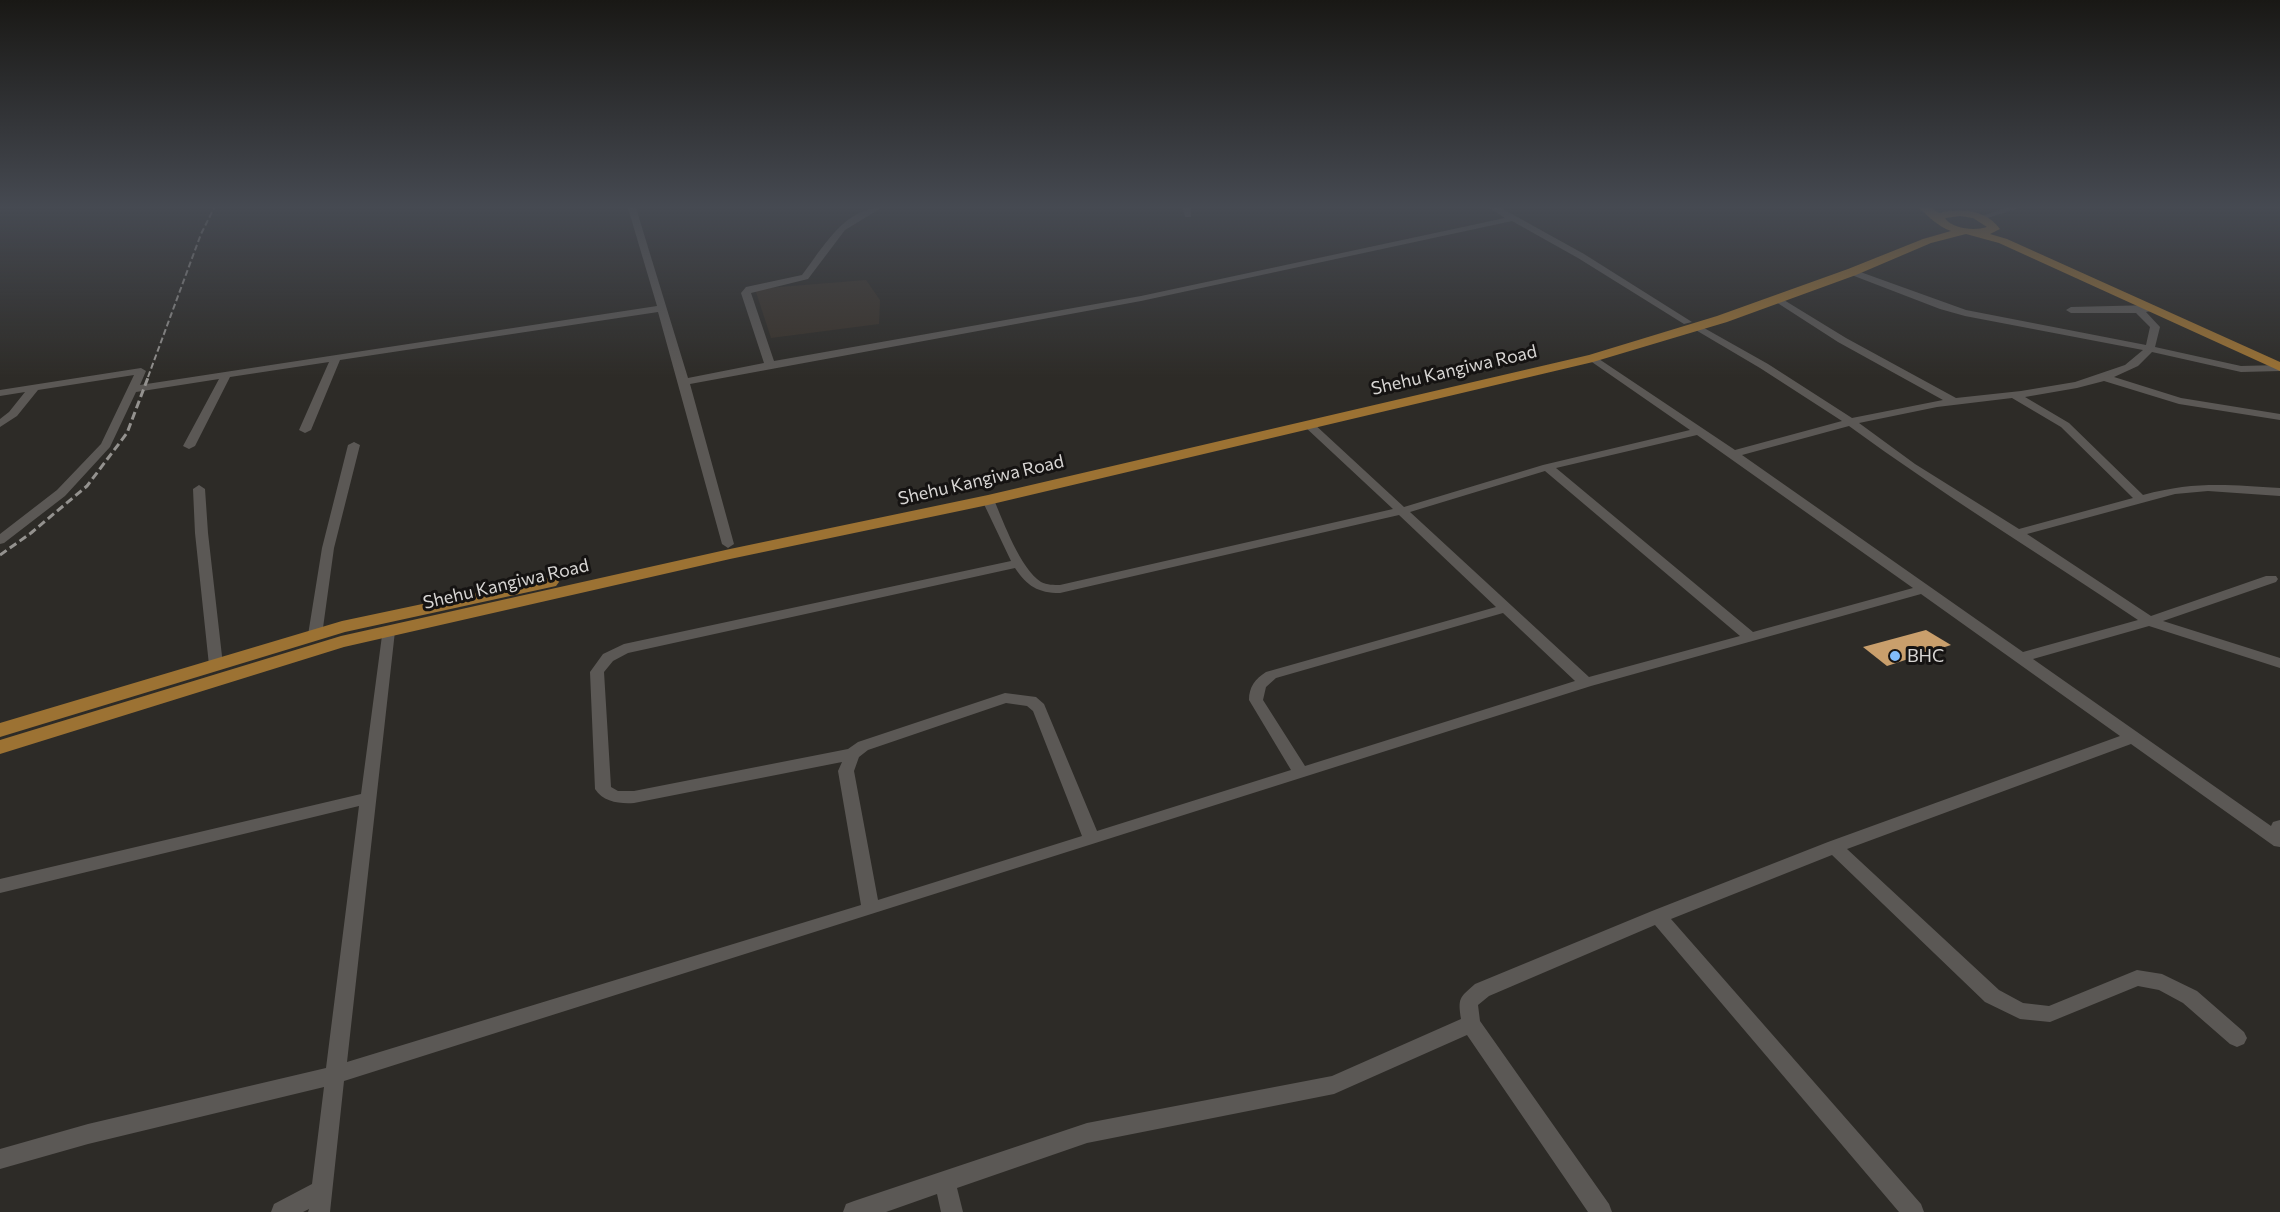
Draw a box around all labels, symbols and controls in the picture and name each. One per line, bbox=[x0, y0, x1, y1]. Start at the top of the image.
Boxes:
street label: Shehu Kangiwa Road bbox=[1369, 340, 1539, 400]
street label: Shehu Kangiwa Road bbox=[896, 450, 1066, 510]
street label: Shehu Kangiwa Road bbox=[421, 554, 591, 614]
place label: BHC bbox=[1907, 645, 1944, 667]
marker: BHC bbox=[1888, 649, 1902, 663]

